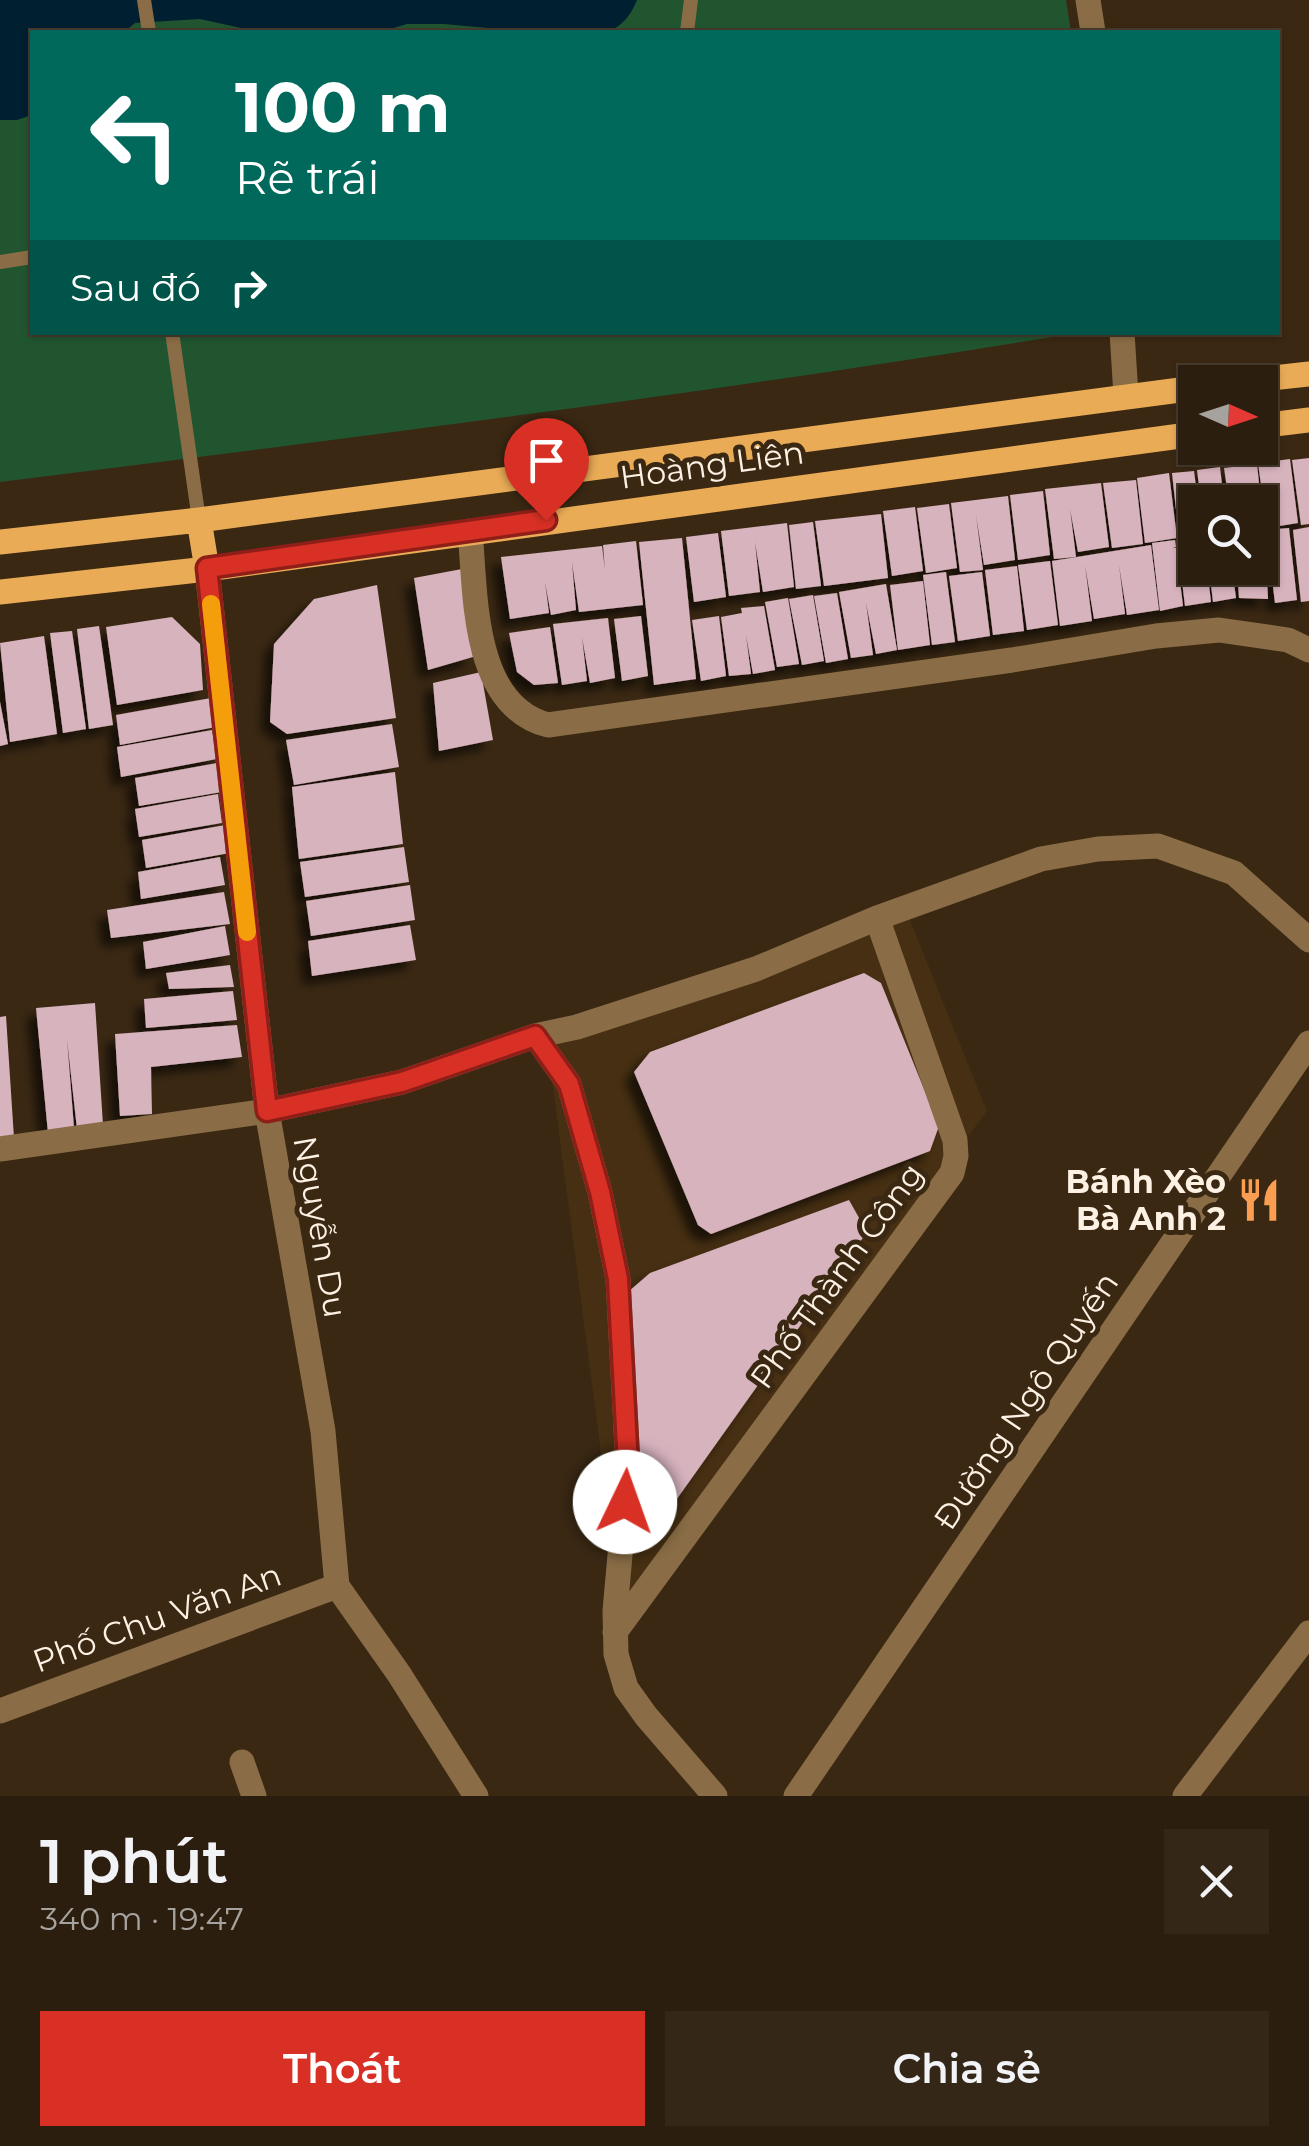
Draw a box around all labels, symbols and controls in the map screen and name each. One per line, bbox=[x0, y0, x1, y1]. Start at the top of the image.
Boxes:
text: 100 m bbox=[235, 64, 451, 150]
icon: left bbox=[70, 70, 200, 200]
text: Rẽ trái bbox=[235, 150, 380, 205]
icon: right bbox=[221, 260, 276, 315]
text: Sau đó bbox=[70, 264, 201, 311]
north arrow bbox=[1178, 365, 1278, 465]
map controls bbox=[1178, 365, 1278, 585]
pin bbox=[504, 418, 589, 521]
street label: Hoàng Liên bbox=[618, 432, 806, 497]
icon: arrive bbox=[519, 433, 574, 488]
button: search bbox=[1178, 485, 1278, 585]
street label: Nguyễn Du bbox=[285, 1133, 356, 1321]
street label: Phố Thành Công bbox=[742, 1155, 931, 1396]
place label: Bánh Xèo Bà Anh 2 bbox=[1065, 1162, 1226, 1238]
restaurant icon: Bánh Xèo Bà Anh 2 bbox=[1235, 1176, 1283, 1224]
street label: Đường Ngô Quyến bbox=[925, 1265, 1126, 1537]
position arrow bbox=[573, 1450, 677, 1554]
street label: Phố Chu Văn An bbox=[27, 1555, 286, 1681]
text: 1 phút bbox=[40, 1825, 228, 1898]
button: close bbox=[1164, 1829, 1269, 1934]
text: 340 m · 19:47 bbox=[40, 1899, 244, 1938]
button: Thoát bbox=[40, 2011, 645, 2126]
button: Chia sẻ bbox=[665, 2011, 1269, 2126]

